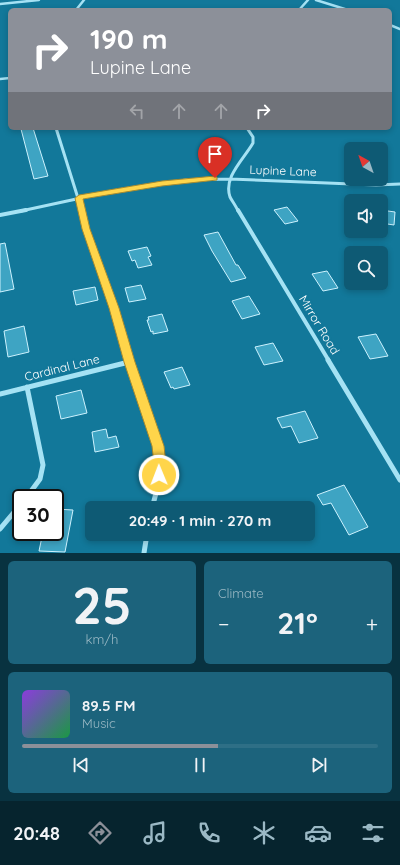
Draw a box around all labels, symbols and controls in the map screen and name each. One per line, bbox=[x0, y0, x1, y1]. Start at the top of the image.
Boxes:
text: 190 m bbox=[90, 21, 168, 56]
icon: right bbox=[24, 24, 76, 76]
text: Lupine Lane bbox=[90, 56, 191, 79]
icon: left bbox=[126, 100, 148, 122]
icon: ahead bbox=[168, 100, 190, 122]
icon: ahead bbox=[210, 100, 232, 122]
icon: right bbox=[252, 100, 274, 122]
pin bbox=[198, 137, 232, 178]
north arrow bbox=[344, 142, 388, 186]
map controls bbox=[344, 142, 388, 290]
icon: arrive bbox=[204, 143, 226, 165]
street label: Lupine Lane bbox=[249, 162, 317, 179]
button: sound bbox=[344, 194, 388, 238]
button: search bbox=[344, 246, 388, 290]
street label: Mirror Road bbox=[296, 292, 343, 357]
street label: Cardinal Lane bbox=[23, 351, 101, 384]
position arrow bbox=[138, 454, 180, 496]
speed limit sign: 30 bbox=[12, 489, 64, 541]
text: 20:49 · 1 min · 270 m bbox=[129, 511, 271, 530]
text: 25 bbox=[72, 572, 132, 637]
text: Climate bbox=[218, 585, 264, 601]
text: 21° bbox=[277, 604, 318, 642]
text: − bbox=[218, 610, 229, 638]
text: + bbox=[366, 610, 378, 638]
text: km/h bbox=[86, 631, 118, 647]
text: 89.5 FM bbox=[82, 696, 135, 715]
text: Music bbox=[82, 715, 116, 731]
icon: previous bbox=[70, 754, 92, 776]
icon: pause bbox=[189, 754, 211, 776]
icon: next bbox=[308, 754, 330, 776]
icon: directions bbox=[86, 819, 114, 847]
icon: music bbox=[141, 819, 169, 847]
icon: phone bbox=[195, 819, 223, 847]
icon: climate bbox=[250, 819, 278, 847]
icon: car bbox=[304, 819, 332, 847]
icon: filters bbox=[359, 819, 387, 847]
text: 20:48 bbox=[13, 822, 60, 845]

